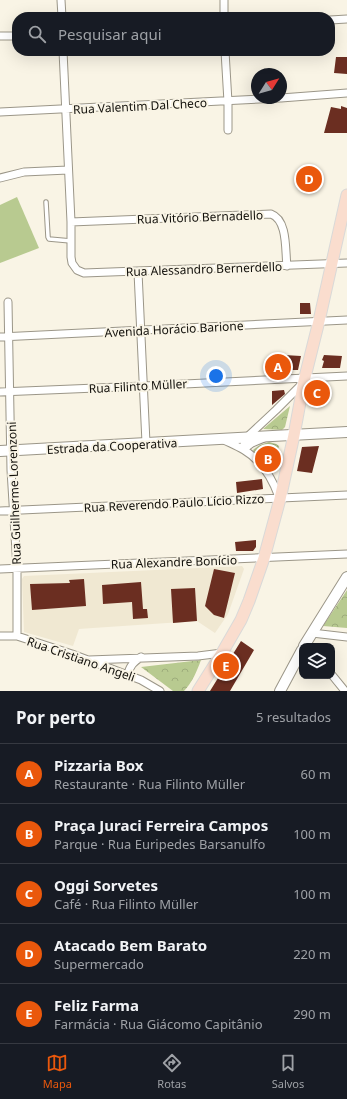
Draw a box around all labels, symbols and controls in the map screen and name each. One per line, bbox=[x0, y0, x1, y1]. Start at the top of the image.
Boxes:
search box bbox=[12, 12, 335, 56]
icon: search bbox=[26, 23, 48, 45]
text: Pesquisar aqui bbox=[58, 24, 162, 44]
north arrow bbox=[251, 68, 287, 104]
street label: Rua Valentim Dal Checo bbox=[73, 94, 207, 118]
pin: D bbox=[296, 164, 322, 194]
street label: Rua Vitório Bernadello bbox=[137, 206, 263, 228]
street label: Rua Alessandro Bernerdello bbox=[126, 258, 282, 280]
street label: Avenida Horácio Barione bbox=[104, 317, 244, 341]
pin: A bbox=[265, 352, 291, 382]
your location bbox=[206, 366, 226, 386]
street label: Rua Filinto Müller bbox=[88, 375, 188, 397]
pin: C bbox=[304, 378, 330, 408]
street label: Rua Guilherme Lorenzoni bbox=[3, 421, 25, 565]
street label: Estrada da Cooperativa bbox=[46, 434, 178, 458]
pin: B bbox=[255, 444, 281, 474]
street label: Rua Reverendo Paulo Lício Rizzo bbox=[83, 490, 265, 516]
street label: Rua Alexandre Bonício bbox=[111, 551, 237, 573]
street label: Rua Cristiano Angeli bbox=[25, 632, 137, 686]
map controls bbox=[299, 643, 335, 679]
button: layers bbox=[299, 643, 335, 679]
pin: E bbox=[213, 651, 239, 681]
text: Por perto bbox=[16, 706, 96, 729]
text: 5 resultados bbox=[256, 708, 331, 726]
text: Pizzaria Box bbox=[54, 755, 143, 775]
text: A bbox=[25, 765, 34, 783]
text: 60 m bbox=[301, 765, 331, 783]
text: Restaurante · Rua Filinto Müller bbox=[54, 775, 245, 793]
text: Praça Juraci Ferreira Campos bbox=[54, 815, 268, 835]
text: B bbox=[25, 825, 33, 843]
text: 100 m bbox=[293, 825, 331, 843]
text: Parque · Rua Euripedes Barsanulfo bbox=[54, 835, 265, 853]
text: Oggi Sorvetes bbox=[54, 875, 158, 895]
text: C bbox=[25, 885, 33, 903]
text: 100 m bbox=[293, 885, 331, 903]
text: Café · Rua Filinto Müller bbox=[54, 895, 198, 913]
text: Atacado Bem Barato bbox=[54, 935, 207, 955]
text: D bbox=[24, 945, 34, 963]
text: 220 m bbox=[293, 945, 331, 963]
text: Supermercado bbox=[54, 955, 144, 973]
text: Feliz Farma bbox=[54, 995, 139, 1015]
text: E bbox=[25, 1005, 33, 1023]
text: 290 m bbox=[293, 1005, 331, 1023]
text: Farmácia · Rua Giácomo Capitânio bbox=[54, 1015, 263, 1033]
tab: Mapa bbox=[43, 1052, 72, 1091]
tab: Rotas bbox=[157, 1052, 186, 1091]
tab: Salvos bbox=[272, 1052, 304, 1091]

